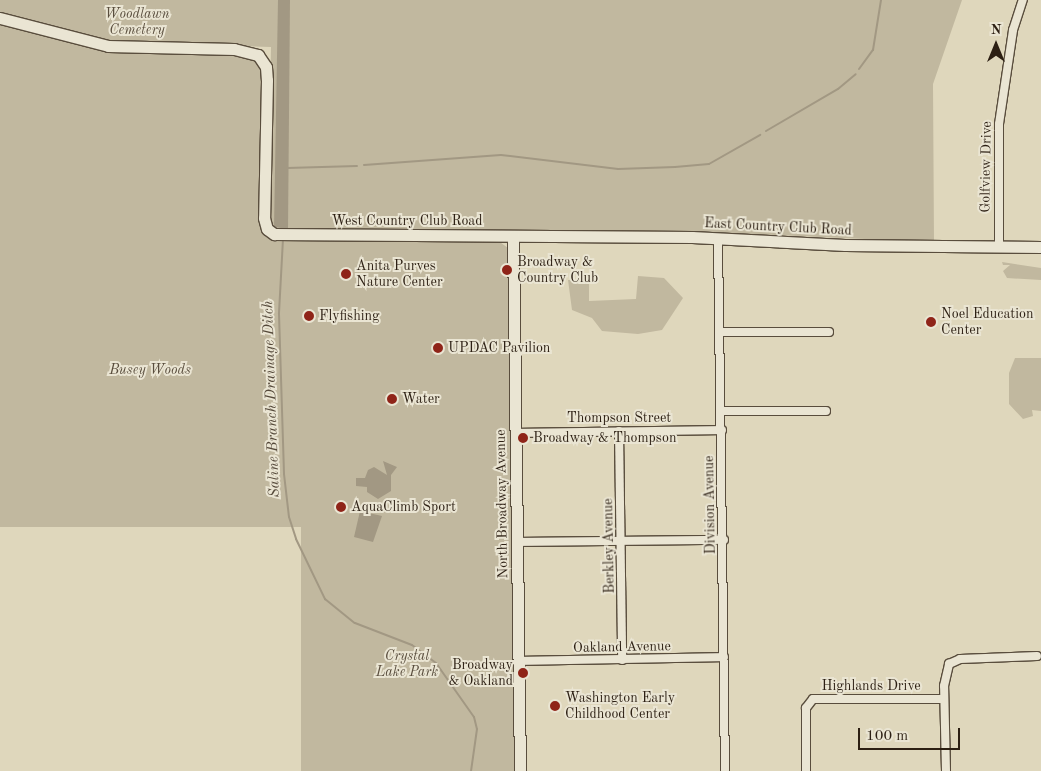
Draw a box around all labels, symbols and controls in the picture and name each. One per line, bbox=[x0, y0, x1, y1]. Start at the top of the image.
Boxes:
park label: Woodlawn Cemetery bbox=[104, 6, 170, 38]
north arrow bbox=[971, 20, 1021, 70]
text: N bbox=[991, 23, 1001, 37]
street label: Golfview Drive bbox=[977, 121, 995, 213]
street label: West Country Club Road bbox=[331, 213, 483, 229]
street label: East Country Club Road bbox=[704, 215, 852, 239]
place label: Broadway & Country Club bbox=[517, 254, 598, 286]
place label: Anita Purves Nature Center bbox=[356, 258, 443, 290]
marker: Broadway & Country Club bbox=[501, 264, 513, 276]
marker: Anita Purves Nature Center bbox=[340, 268, 352, 280]
water label: Saline Branch Drainage Ditch bbox=[260, 300, 284, 498]
place label: Noel Education Center bbox=[941, 306, 1034, 338]
place label: Flyfishing bbox=[319, 308, 380, 324]
marker: Flyfishing bbox=[303, 310, 315, 322]
marker: Noel Education Center bbox=[925, 316, 937, 328]
place label: UPDAC Pavilion bbox=[448, 340, 550, 356]
marker: UPDAC Pavilion bbox=[432, 342, 444, 354]
park label: Busey Woods bbox=[109, 362, 191, 378]
place label: Water bbox=[402, 391, 440, 407]
marker: Water bbox=[386, 393, 398, 405]
street label: Thompson Street bbox=[567, 410, 671, 426]
street label: North Broadway Avenue bbox=[492, 429, 512, 579]
place label: Broadway & Thompson bbox=[533, 430, 676, 446]
marker: Broadway & Thompson bbox=[517, 432, 529, 444]
street label: Division Avenue bbox=[701, 456, 719, 554]
street label: Berkley Avenue bbox=[600, 498, 618, 594]
place label: AquaClimb Sport bbox=[351, 499, 456, 515]
marker: AquaClimb Sport bbox=[335, 501, 347, 513]
street label: Oakland Avenue bbox=[573, 638, 671, 656]
park label: Crystal Lake Park bbox=[376, 648, 438, 680]
place label: Broadway & Oakland bbox=[449, 657, 513, 690]
marker: Broadway & Oakland bbox=[517, 667, 529, 679]
street label: Highlands Drive bbox=[821, 678, 921, 694]
place label: Washington Early Childhood Center bbox=[565, 690, 675, 722]
marker: Washington Early Childhood Center bbox=[549, 700, 561, 712]
scale bar bbox=[861, 718, 964, 750]
text: 100 m bbox=[866, 729, 908, 744]

